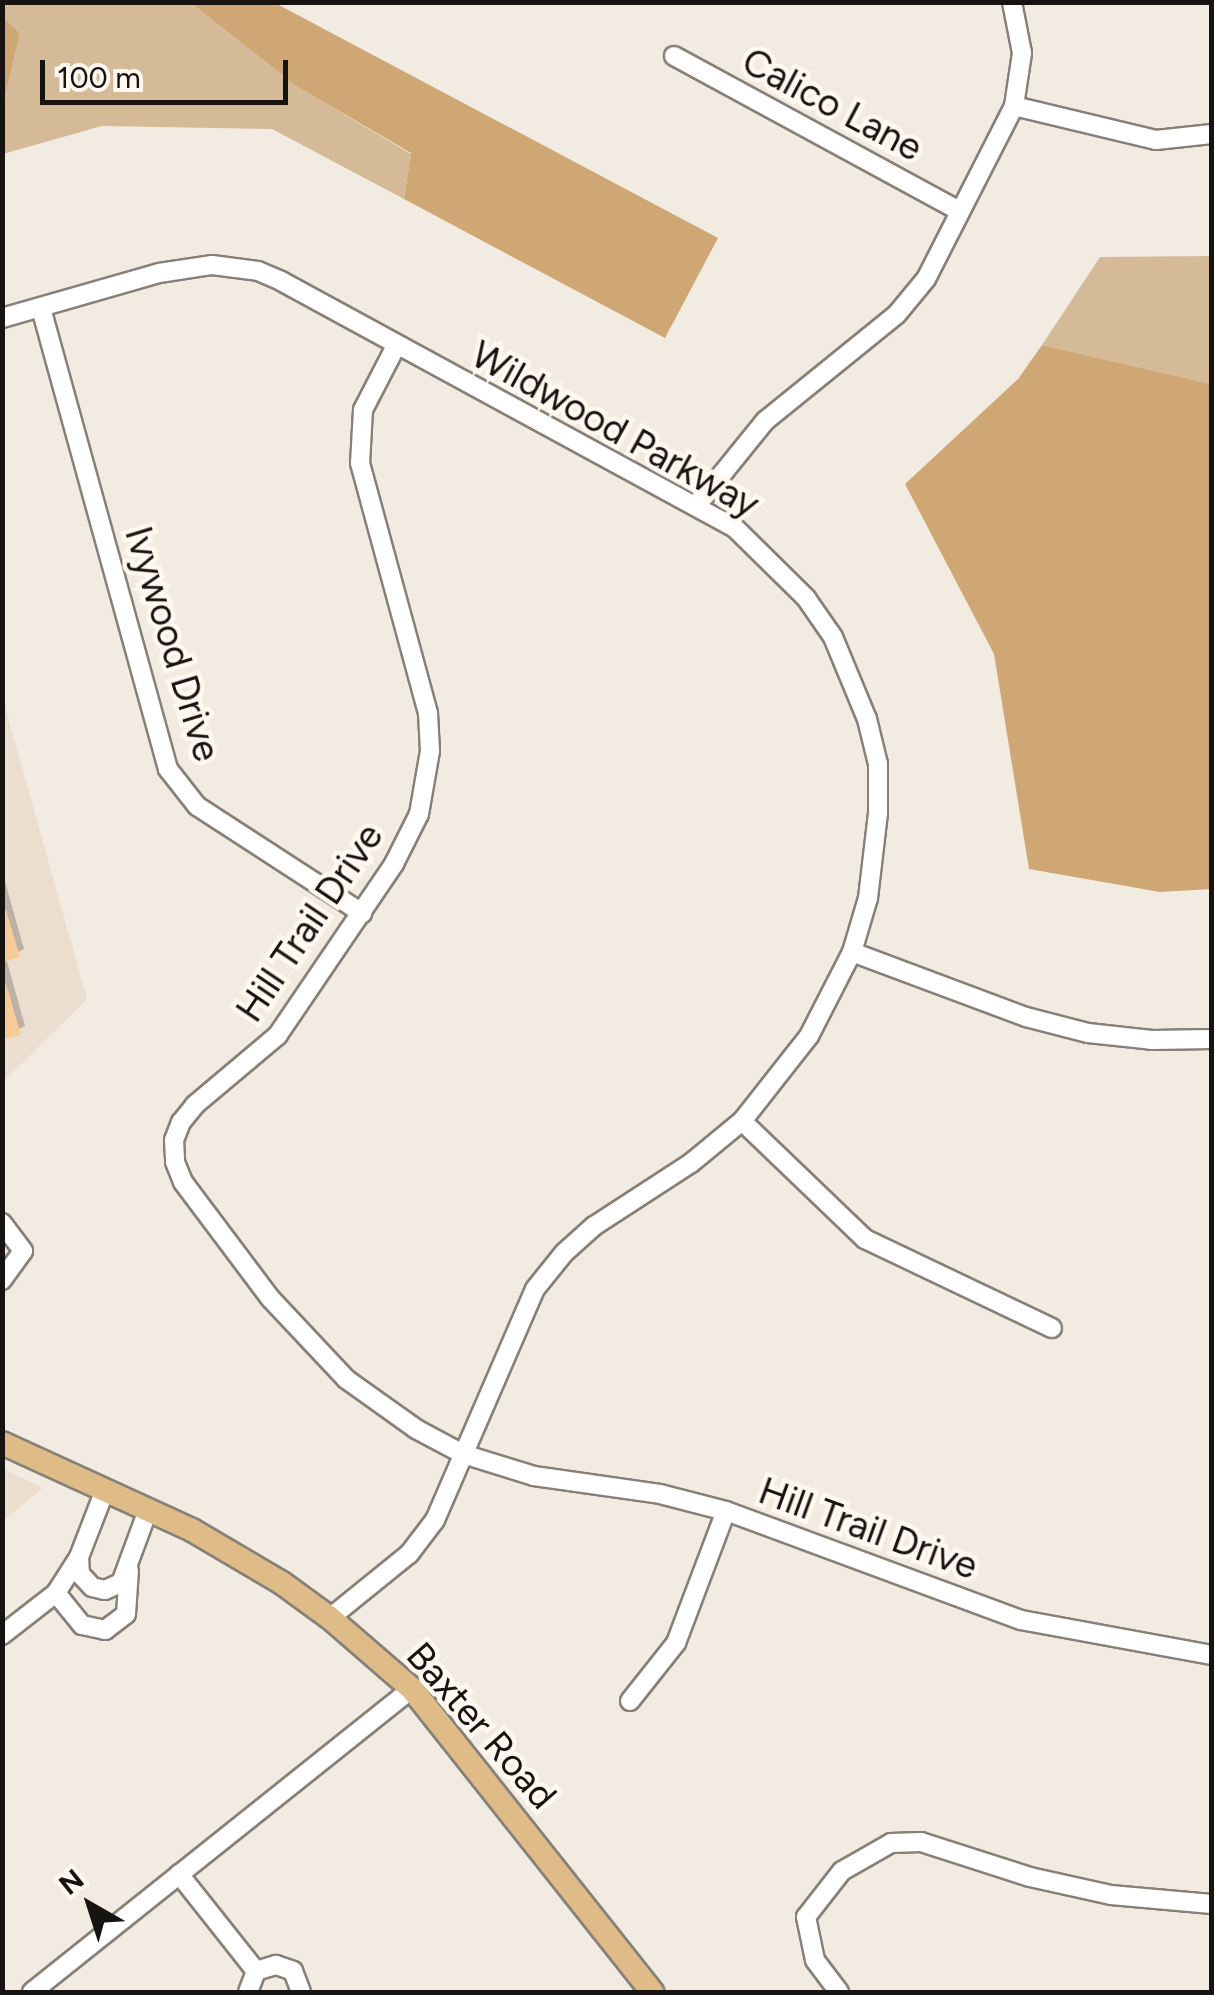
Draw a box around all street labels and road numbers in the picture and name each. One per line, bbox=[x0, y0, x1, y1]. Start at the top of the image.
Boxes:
street label: Calico Lane bbox=[734, 39, 930, 171]
street label: Wildwood Parkway bbox=[463, 332, 767, 528]
street label: Ivywood Drive bbox=[115, 521, 229, 767]
street label: Hill Trail Drive bbox=[227, 815, 393, 1031]
street label: Hill Trail Drive bbox=[752, 1468, 984, 1590]
street label: Baxter Road bbox=[396, 1634, 566, 1818]

